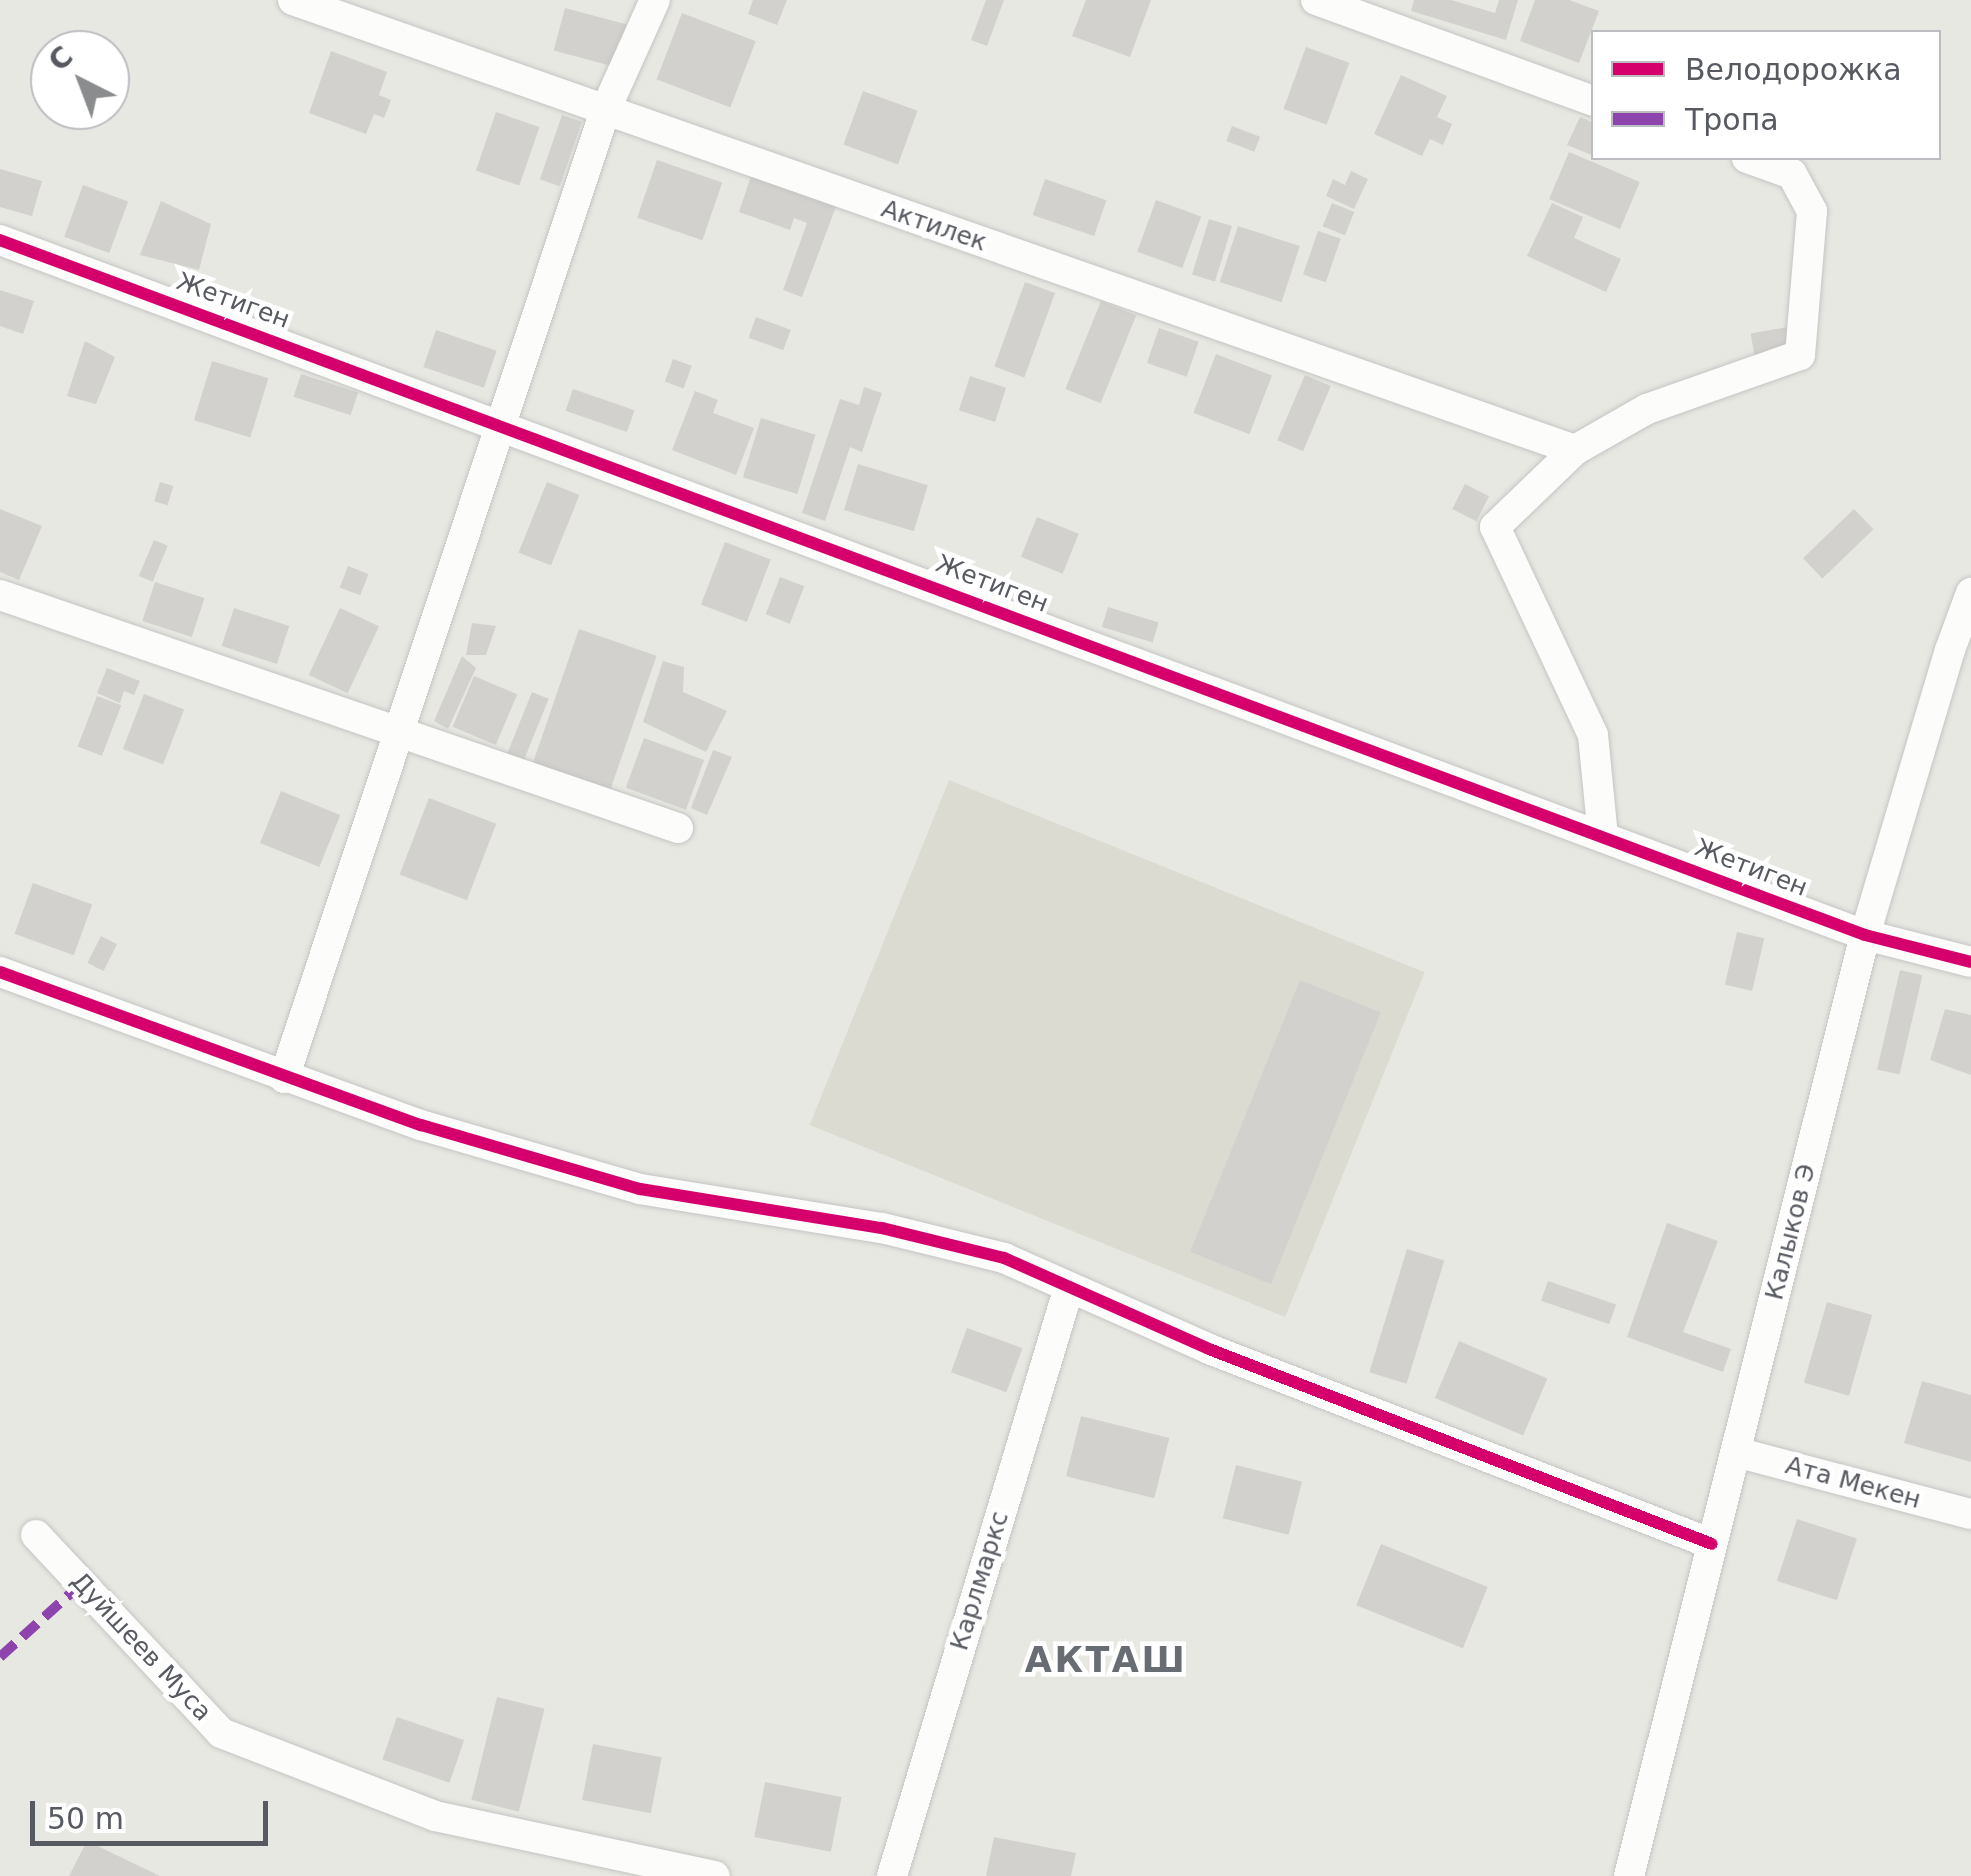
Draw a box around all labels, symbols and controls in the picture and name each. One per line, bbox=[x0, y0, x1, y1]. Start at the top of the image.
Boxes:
north arrow bbox=[30, 30, 130, 130]
legend bbox=[1591, 30, 1941, 160]
text: С bbox=[42, 40, 80, 78]
text: Велодорожка bbox=[1685, 52, 1902, 87]
text: Тропа bbox=[1685, 102, 1779, 137]
street label: Актилек bbox=[877, 194, 991, 258]
street label: Жетиген bbox=[172, 267, 294, 335]
street label: Жетиген bbox=[932, 549, 1052, 619]
street label: Жетиген bbox=[1691, 833, 1811, 903]
street label: Калыков Э bbox=[1760, 1161, 1822, 1303]
street label: Ата Мекен bbox=[1782, 1451, 1924, 1515]
street label: Карлмаркс bbox=[945, 1508, 1015, 1654]
street label: Дуйшеев Муса bbox=[64, 1566, 218, 1728]
district label: АКТАШ bbox=[1025, 1639, 1187, 1681]
scale bar bbox=[35, 1781, 272, 1843]
text: 50 m bbox=[47, 1801, 124, 1836]

